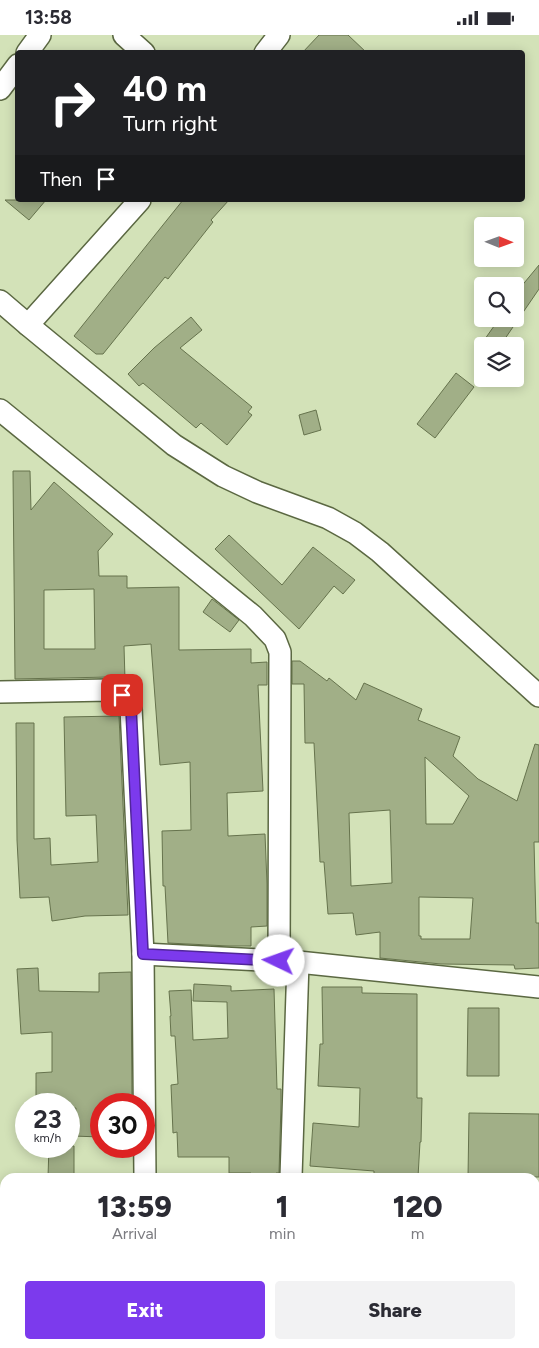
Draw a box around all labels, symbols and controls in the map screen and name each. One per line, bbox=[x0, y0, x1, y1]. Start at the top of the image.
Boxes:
text: 13:58 bbox=[25, 6, 72, 29]
text: 40 m bbox=[123, 68, 207, 110]
icon: right bbox=[40, 70, 105, 135]
text: Turn right bbox=[123, 110, 218, 137]
icon: arrive bbox=[92, 165, 120, 193]
text: Then bbox=[40, 168, 82, 191]
north arrow bbox=[474, 217, 524, 267]
map controls bbox=[474, 217, 524, 387]
button: search bbox=[474, 277, 524, 327]
button: layers bbox=[474, 337, 524, 387]
pin bbox=[101, 674, 143, 716]
icon: arrive bbox=[108, 681, 136, 709]
position arrow bbox=[252, 934, 304, 986]
speed limit sign: 30 bbox=[90, 1093, 155, 1158]
text: 23 bbox=[33, 1104, 62, 1134]
text: km/h bbox=[34, 1131, 61, 1145]
text: 13:59 bbox=[97, 1188, 172, 1225]
text: 1 bbox=[276, 1188, 289, 1225]
text: 120 bbox=[393, 1188, 443, 1225]
text: Arrival bbox=[112, 1224, 157, 1243]
text: min bbox=[269, 1224, 295, 1243]
text: m bbox=[411, 1224, 424, 1243]
button: Exit bbox=[25, 1281, 265, 1339]
button: Share bbox=[275, 1281, 515, 1339]

